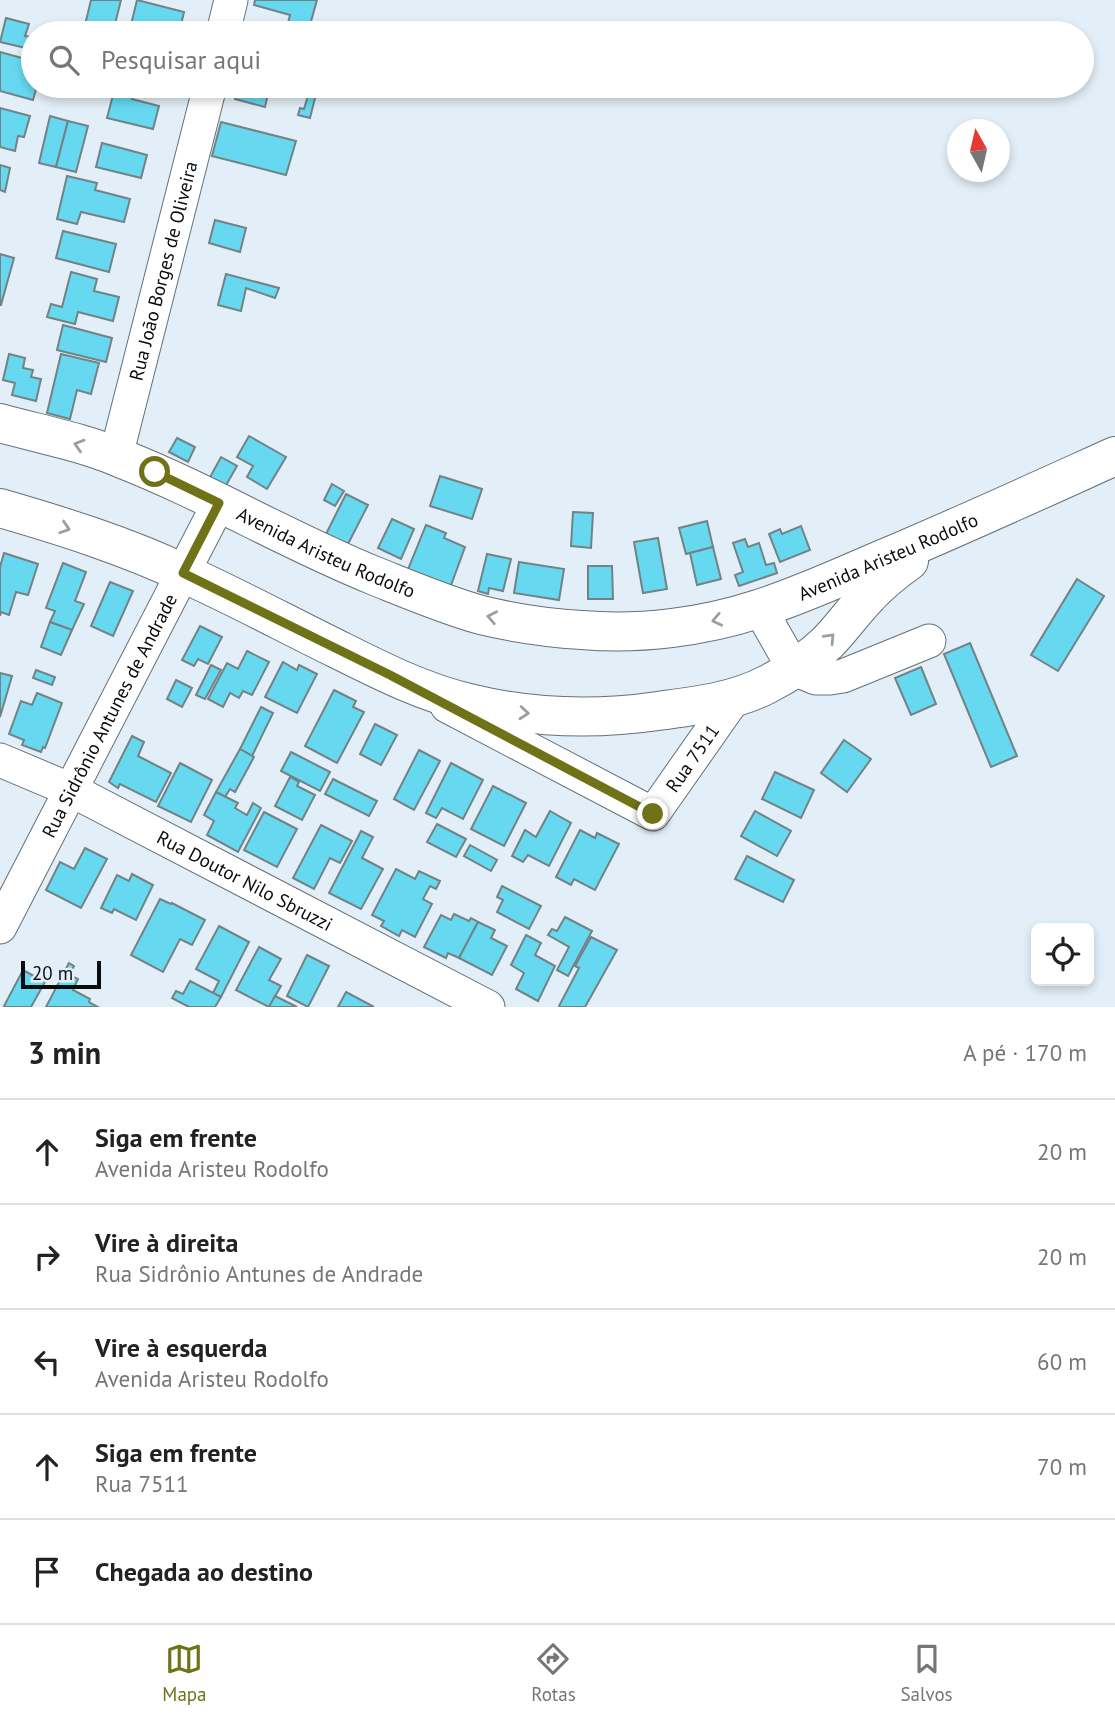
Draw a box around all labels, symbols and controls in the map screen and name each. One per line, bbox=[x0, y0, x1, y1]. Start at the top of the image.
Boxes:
search box bbox=[21, 21, 1094, 98]
icon: search bbox=[45, 41, 83, 79]
text: Pesquisar aqui bbox=[101, 43, 261, 76]
north arrow bbox=[947, 119, 1010, 182]
street label: Rua João Borges de Oliveira bbox=[124, 159, 202, 383]
one-way arrow bbox=[73, 438, 85, 453]
route start bbox=[139, 456, 170, 487]
street label: Avenida Aristeu Rodolfo bbox=[233, 501, 419, 603]
street label: Avenida Aristeu Rodolfo bbox=[795, 507, 982, 606]
one-way arrow bbox=[59, 520, 71, 534]
street label: Rua Sidrônio Antunes de Andrade bbox=[36, 589, 182, 842]
one-way arrow bbox=[486, 610, 498, 625]
one-way arrow bbox=[711, 611, 723, 626]
one-way arrow bbox=[821, 633, 834, 646]
one-way arrow bbox=[519, 705, 530, 720]
street label: Rua 7511 bbox=[660, 719, 724, 797]
route end bbox=[637, 798, 668, 829]
street label: Rua Doutor Nilo Sbruzzi bbox=[153, 825, 337, 936]
map controls bbox=[1031, 923, 1094, 986]
button: locate bbox=[1031, 923, 1094, 986]
scale bar bbox=[21, 958, 102, 990]
text: 20 m bbox=[32, 961, 73, 985]
text: 3 min bbox=[28, 1033, 101, 1072]
text: A pé · 170 m bbox=[963, 1038, 1087, 1067]
text: Siga em frente bbox=[95, 1121, 257, 1154]
icon: ahead bbox=[28, 1133, 66, 1171]
text: 20 m bbox=[1037, 1137, 1087, 1166]
text: Avenida Aristeu Rodolfo bbox=[95, 1154, 329, 1183]
text: Vire à direita bbox=[95, 1226, 238, 1259]
icon: right bbox=[28, 1238, 66, 1276]
text: 20 m bbox=[1037, 1242, 1087, 1271]
text: Rua Sidrônio Antunes de Andrade bbox=[95, 1259, 423, 1288]
text: Vire à esquerda bbox=[95, 1331, 267, 1364]
icon: left bbox=[28, 1343, 66, 1381]
text: 60 m bbox=[1037, 1347, 1087, 1376]
text: Avenida Aristeu Rodolfo bbox=[95, 1364, 329, 1393]
text: Siga em frente bbox=[95, 1436, 257, 1469]
icon: ahead bbox=[28, 1448, 66, 1486]
text: 70 m bbox=[1037, 1452, 1087, 1481]
text: Rua 7511 bbox=[95, 1469, 189, 1498]
icon: arrive bbox=[28, 1553, 66, 1591]
text: Chegada ao destino bbox=[95, 1555, 313, 1588]
tab: Mapa bbox=[162, 1640, 207, 1706]
tab: Rotas bbox=[531, 1640, 576, 1706]
tab: Salvos bbox=[900, 1640, 953, 1706]

